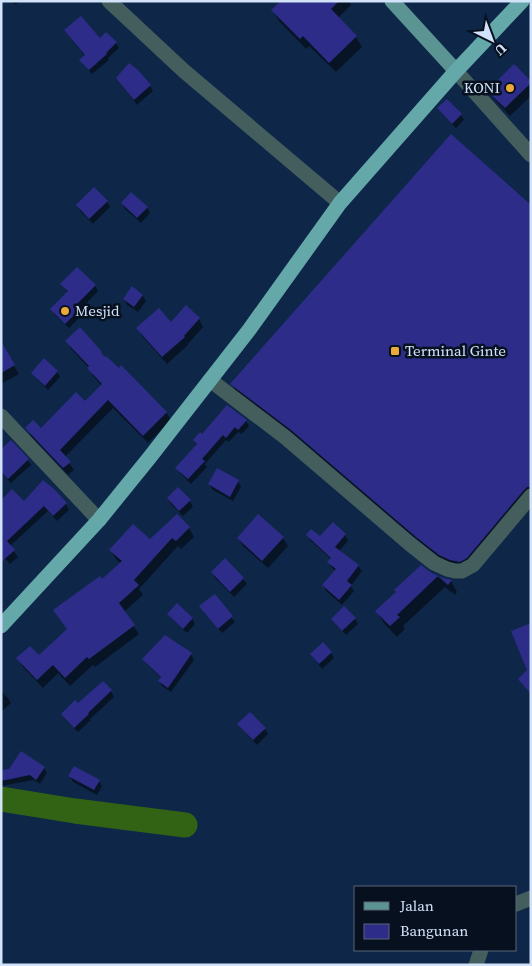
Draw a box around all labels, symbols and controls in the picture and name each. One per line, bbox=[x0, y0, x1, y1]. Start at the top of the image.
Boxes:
north arrow bbox=[467, 15, 517, 65]
text: U bbox=[490, 39, 511, 61]
place label: KONI bbox=[464, 77, 500, 98]
marker: KONI bbox=[504, 82, 516, 94]
place label: Mesjid bbox=[75, 300, 120, 321]
marker: Mesjid bbox=[59, 305, 71, 317]
place label: Terminal Ginte bbox=[405, 340, 506, 361]
marker: Terminal Ginte bbox=[389, 345, 401, 357]
legend bbox=[354, 886, 517, 951]
text: Jalan bbox=[399, 895, 434, 916]
text: Bangunan bbox=[400, 920, 468, 941]

